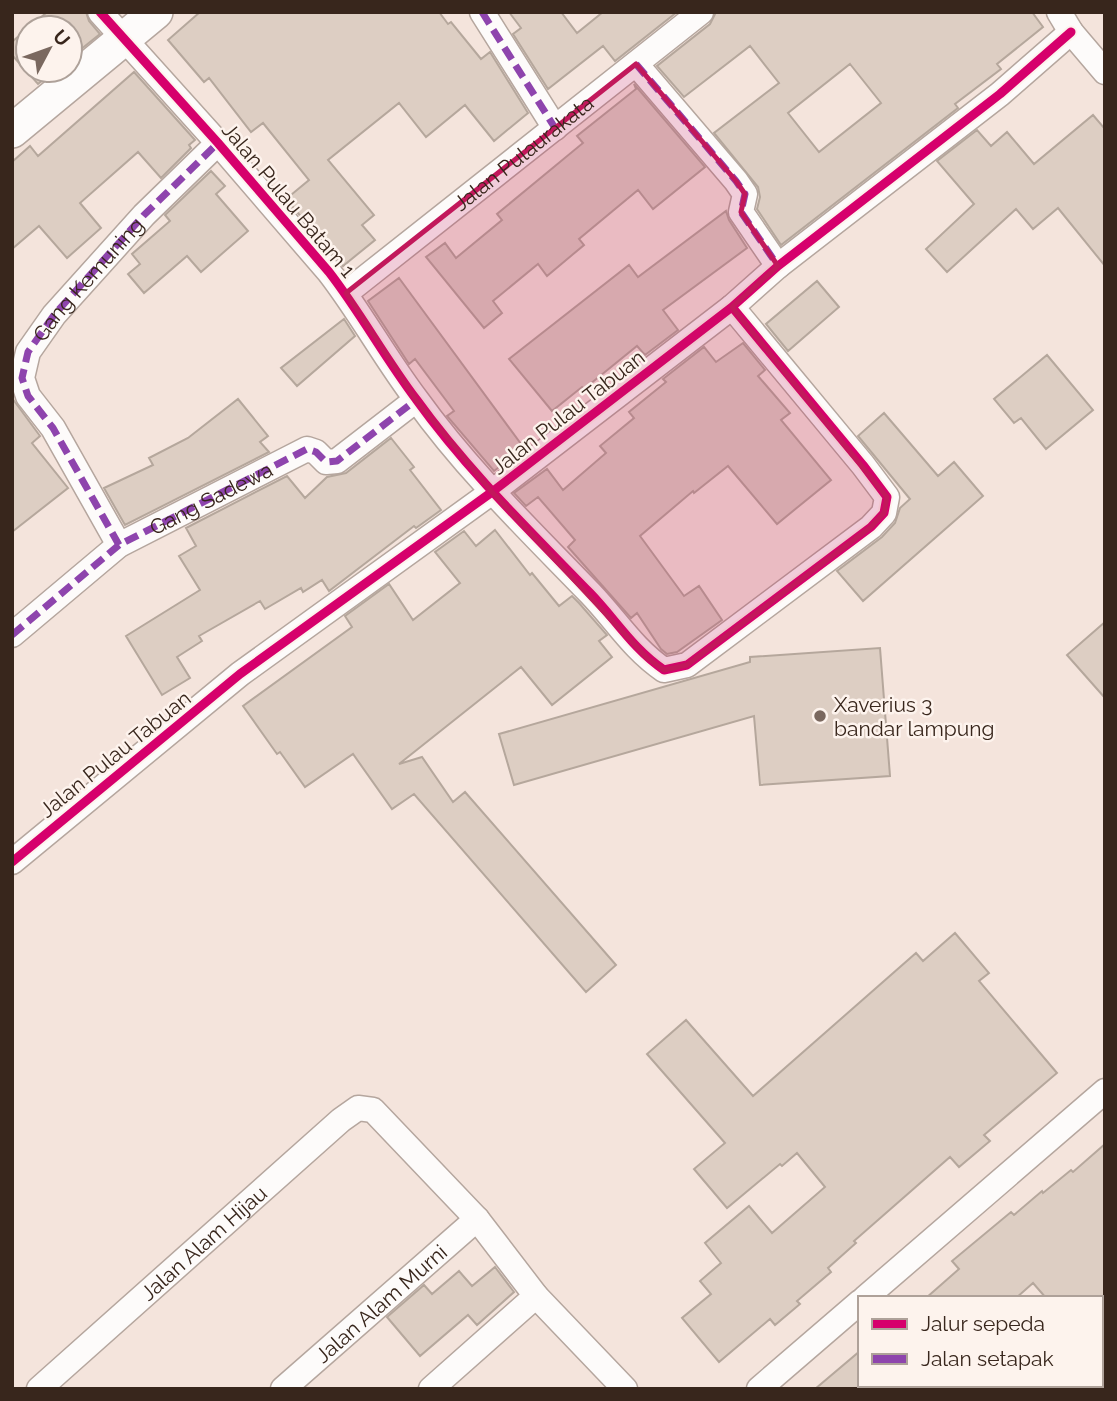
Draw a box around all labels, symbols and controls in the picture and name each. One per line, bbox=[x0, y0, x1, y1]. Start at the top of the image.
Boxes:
north arrow bbox=[14, 14, 84, 84]
text: U bbox=[49, 25, 75, 50]
street label: Jalan Pulaurakata bbox=[448, 90, 598, 216]
street label: Jalan Pulau Batam 1 bbox=[217, 118, 361, 282]
street label: Gang Kemuning bbox=[27, 212, 148, 346]
street label: Jalan Pulau Tabuan bbox=[487, 345, 649, 479]
street label: Gang Sadewa bbox=[145, 456, 277, 540]
street label: Jalan Pulau Tabuan bbox=[34, 685, 196, 823]
place label: Xaverius 3 bandar lampung bbox=[834, 692, 995, 741]
marker: Xaverius 3 bandar lampung bbox=[812, 708, 828, 724]
street label: Jalan Alam Hijau bbox=[135, 1180, 271, 1305]
street label: Jalan Alam Murni bbox=[310, 1239, 452, 1368]
legend bbox=[858, 1296, 1103, 1387]
text: Jalur sepeda bbox=[921, 1311, 1045, 1336]
text: Jalan setapak bbox=[921, 1346, 1054, 1371]

